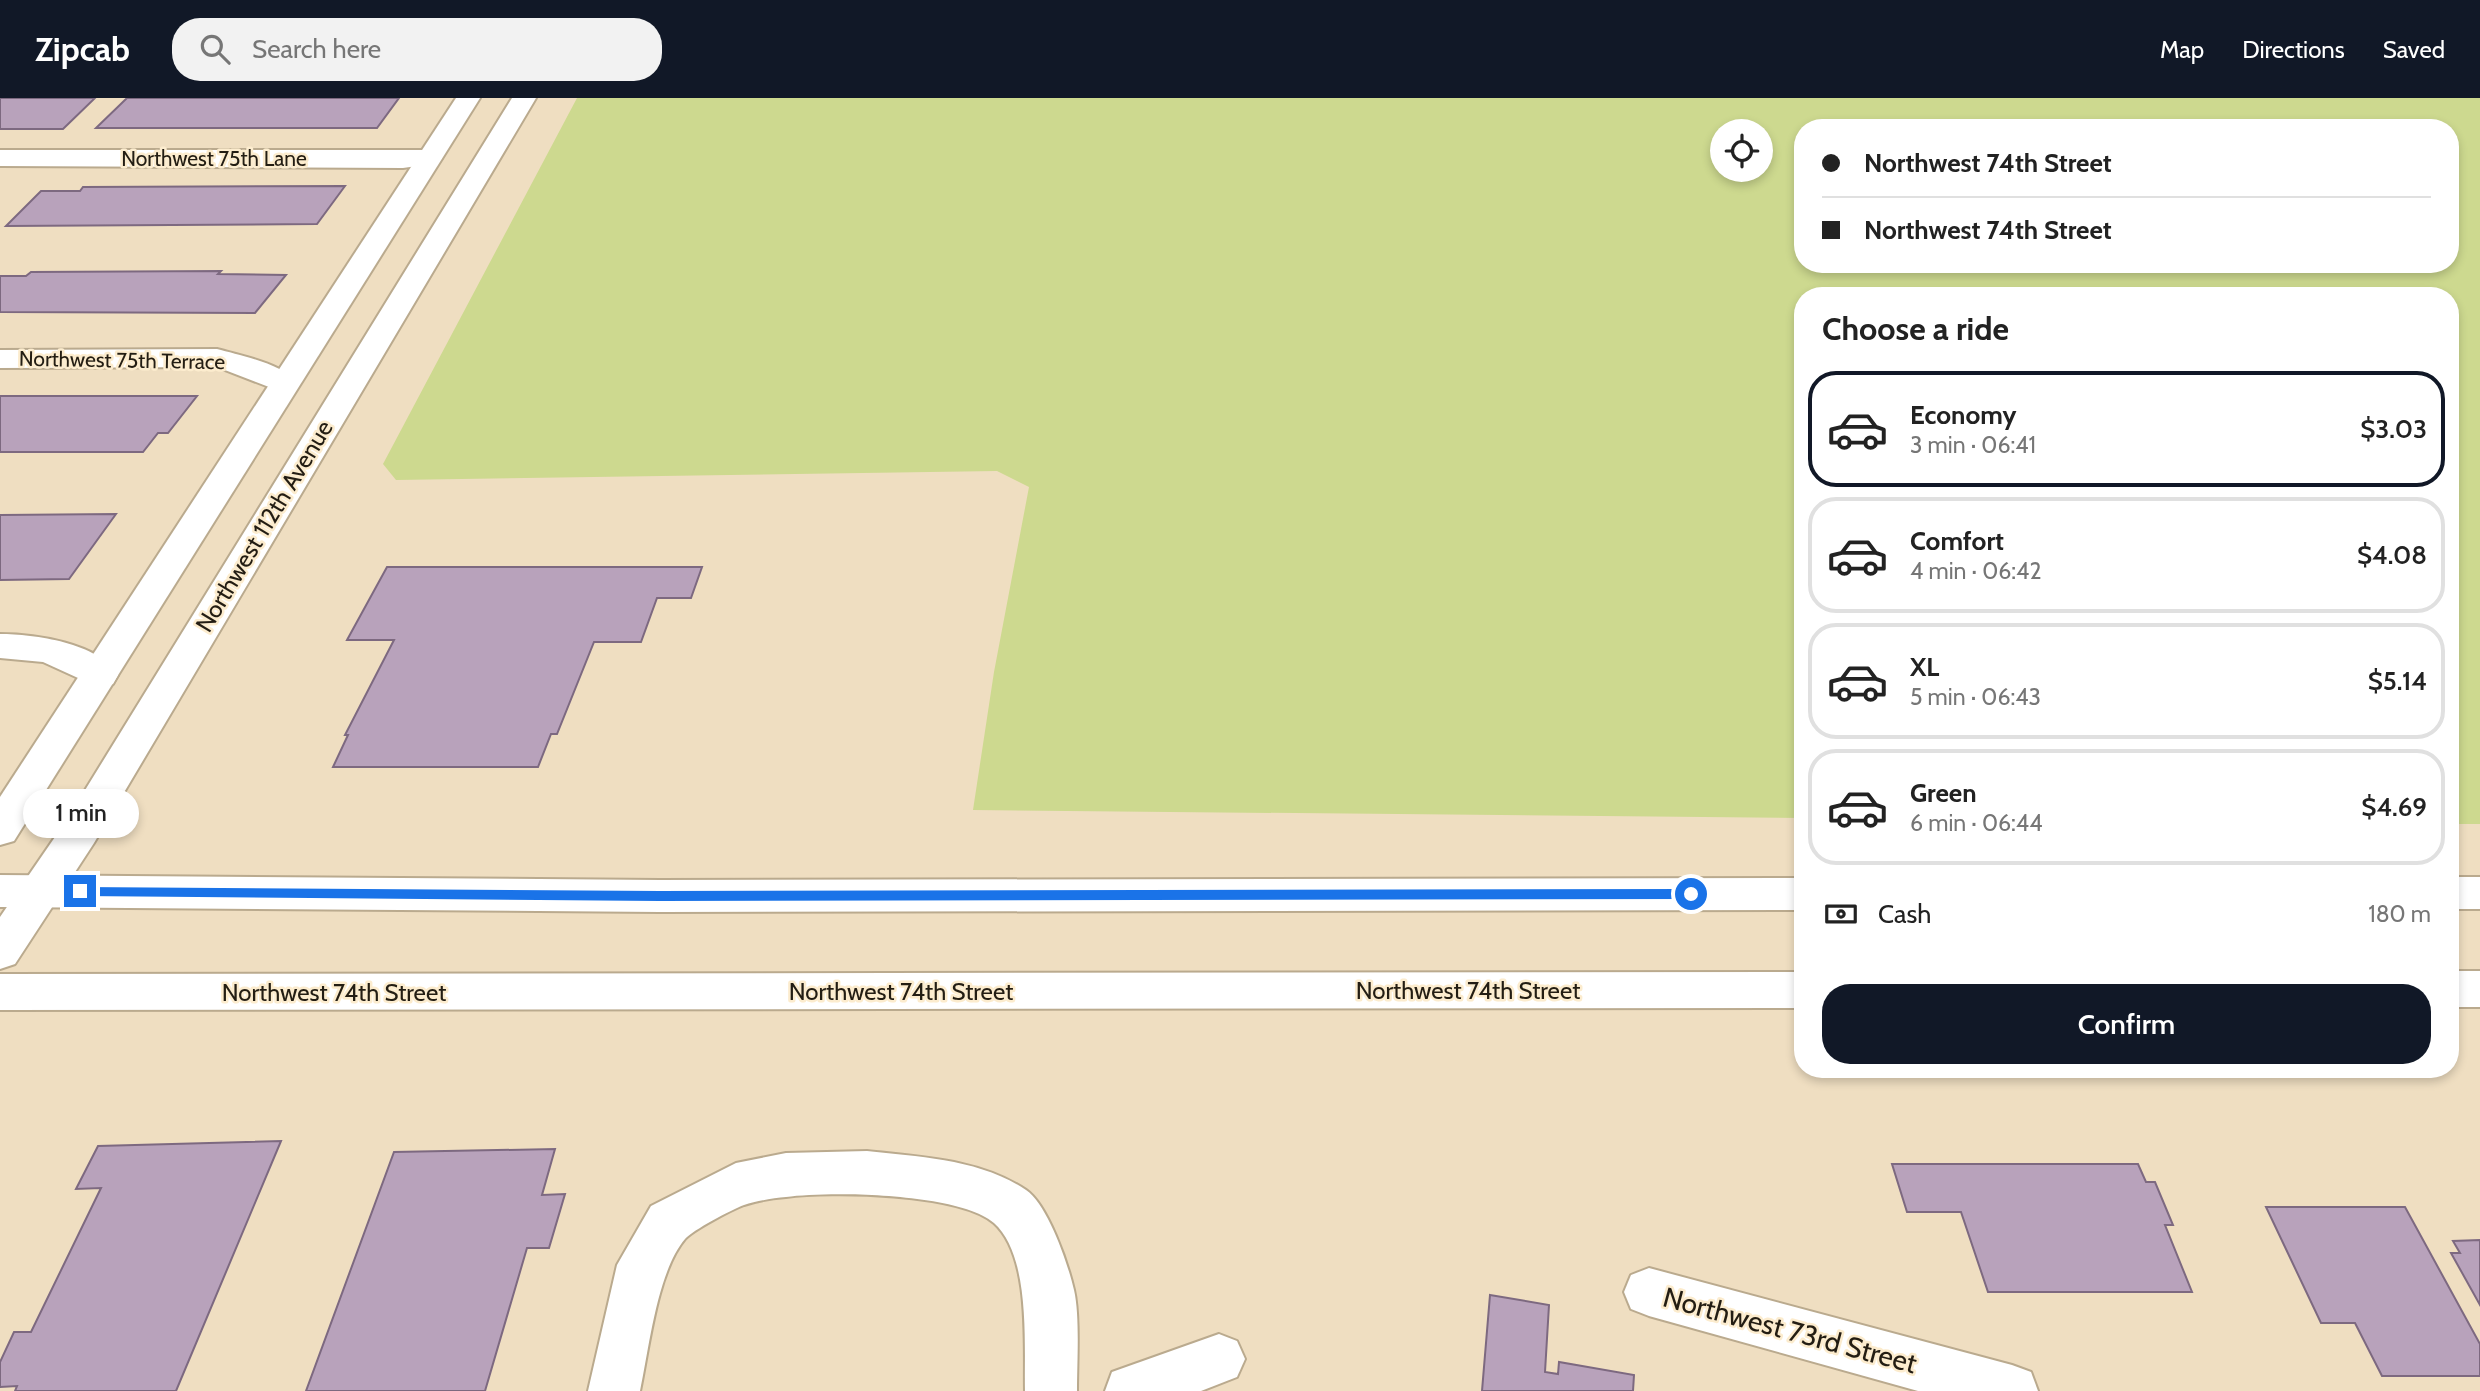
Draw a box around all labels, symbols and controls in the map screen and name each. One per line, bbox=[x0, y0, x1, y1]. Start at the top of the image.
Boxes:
search box bbox=[172, 18, 662, 81]
text: Zipcab bbox=[35, 29, 130, 69]
icon: search bbox=[196, 30, 234, 68]
text: Search here bbox=[252, 33, 381, 65]
text: Map bbox=[2160, 35, 2204, 64]
text: Directions bbox=[2242, 35, 2345, 64]
text: Saved bbox=[2383, 35, 2445, 64]
map controls bbox=[1710, 119, 1773, 182]
button: locate bbox=[1710, 119, 1773, 182]
street label: Northwest 75th Lane bbox=[121, 146, 307, 171]
text: Northwest 74th Street bbox=[1864, 147, 2112, 179]
text: Northwest 74th Street bbox=[1864, 214, 2112, 246]
text: Choose a ride bbox=[1822, 309, 2009, 348]
street label: Northwest 75th Terrace bbox=[19, 346, 225, 374]
icon: car bbox=[1826, 398, 1889, 461]
text: Economy bbox=[1910, 399, 2016, 431]
text: $3.03 bbox=[2360, 413, 2427, 445]
street label: Northwest 112th Avenue bbox=[189, 415, 339, 637]
text: 3 min · 06:41 bbox=[1910, 431, 2036, 459]
icon: car bbox=[1826, 524, 1889, 587]
text: Comfort bbox=[1910, 525, 2004, 557]
text: $4.08 bbox=[2357, 539, 2427, 571]
text: 4 min · 06:42 bbox=[1910, 557, 2041, 585]
icon: car bbox=[1826, 650, 1889, 713]
text: XL bbox=[1910, 651, 1939, 683]
text: $5.14 bbox=[2368, 665, 2427, 697]
text: 5 min · 06:43 bbox=[1910, 683, 2041, 711]
icon: car bbox=[1826, 776, 1889, 839]
text: Green bbox=[1910, 777, 1977, 809]
callout: 1 min bbox=[22, 790, 138, 838]
text: $4.69 bbox=[2361, 791, 2427, 823]
text: 1 min bbox=[55, 799, 107, 827]
text: 6 min · 06:44 bbox=[1910, 809, 2042, 837]
route end bbox=[64, 875, 96, 907]
route start bbox=[1675, 878, 1707, 910]
icon: cash bbox=[1822, 895, 1860, 933]
text: Cash bbox=[1878, 898, 1931, 930]
text: 180 m bbox=[2368, 900, 2431, 928]
street label: Northwest 74th Street bbox=[1356, 976, 1580, 1005]
street label: Northwest 74th Street bbox=[789, 977, 1013, 1006]
street label: Northwest 74th Street bbox=[222, 978, 446, 1007]
button: Confirm bbox=[1822, 984, 2431, 1064]
street label: Northwest 73rd Street bbox=[1659, 1280, 1921, 1380]

